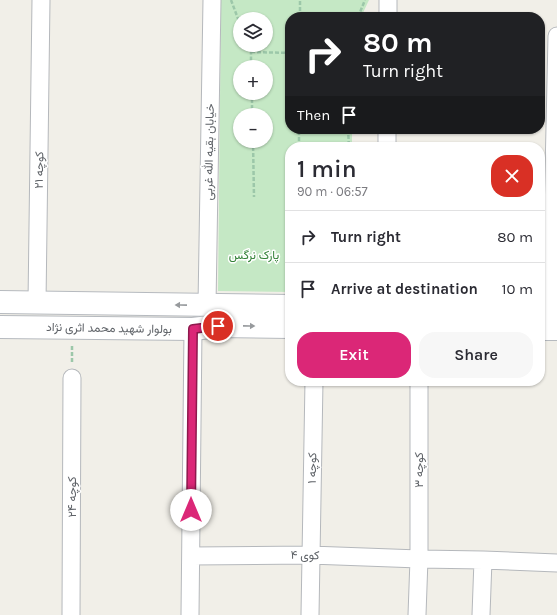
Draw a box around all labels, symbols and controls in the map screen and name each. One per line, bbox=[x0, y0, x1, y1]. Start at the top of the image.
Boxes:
map controls bbox=[233, 12, 273, 148]
button: layers bbox=[233, 12, 273, 52]
text: 80 m bbox=[363, 26, 432, 59]
icon: right bbox=[297, 28, 349, 80]
button: + bbox=[233, 60, 273, 100]
text: Turn right bbox=[363, 60, 443, 82]
street label: خیابان بقیه الله غربی bbox=[201, 103, 218, 201]
icon: arrive bbox=[338, 104, 360, 126]
text: Then bbox=[297, 106, 330, 124]
button: − bbox=[233, 108, 273, 148]
street label: کوچه ۲۱ bbox=[32, 151, 47, 189]
text: 1 min bbox=[297, 155, 357, 183]
button: close bbox=[491, 155, 533, 197]
text: 90 m · 06:57 bbox=[297, 184, 368, 199]
icon: right bbox=[297, 226, 319, 248]
text: Turn right bbox=[331, 228, 401, 246]
text: 80 m bbox=[497, 228, 533, 246]
park label: پارک نرگس bbox=[229, 248, 279, 263]
icon: arrive bbox=[297, 278, 319, 300]
text: Arrive at destination bbox=[331, 280, 478, 298]
text: 10 m bbox=[502, 280, 533, 298]
one-way arrow bbox=[175, 301, 187, 308]
pin bbox=[201, 309, 235, 343]
icon: arrive bbox=[207, 315, 229, 337]
street label: بولوار شهید محمد اثری نژاد bbox=[46, 320, 172, 337]
one-way arrow bbox=[243, 323, 256, 329]
button: Exit bbox=[297, 332, 411, 378]
button: Share bbox=[419, 332, 533, 378]
street label: کوچه ۱ bbox=[305, 452, 320, 484]
street label: کوچه ۳ bbox=[412, 452, 427, 488]
street label: کوچه ۲۴ bbox=[65, 477, 80, 517]
position arrow bbox=[170, 489, 212, 531]
street label: کوی ۴ bbox=[290, 548, 320, 563]

